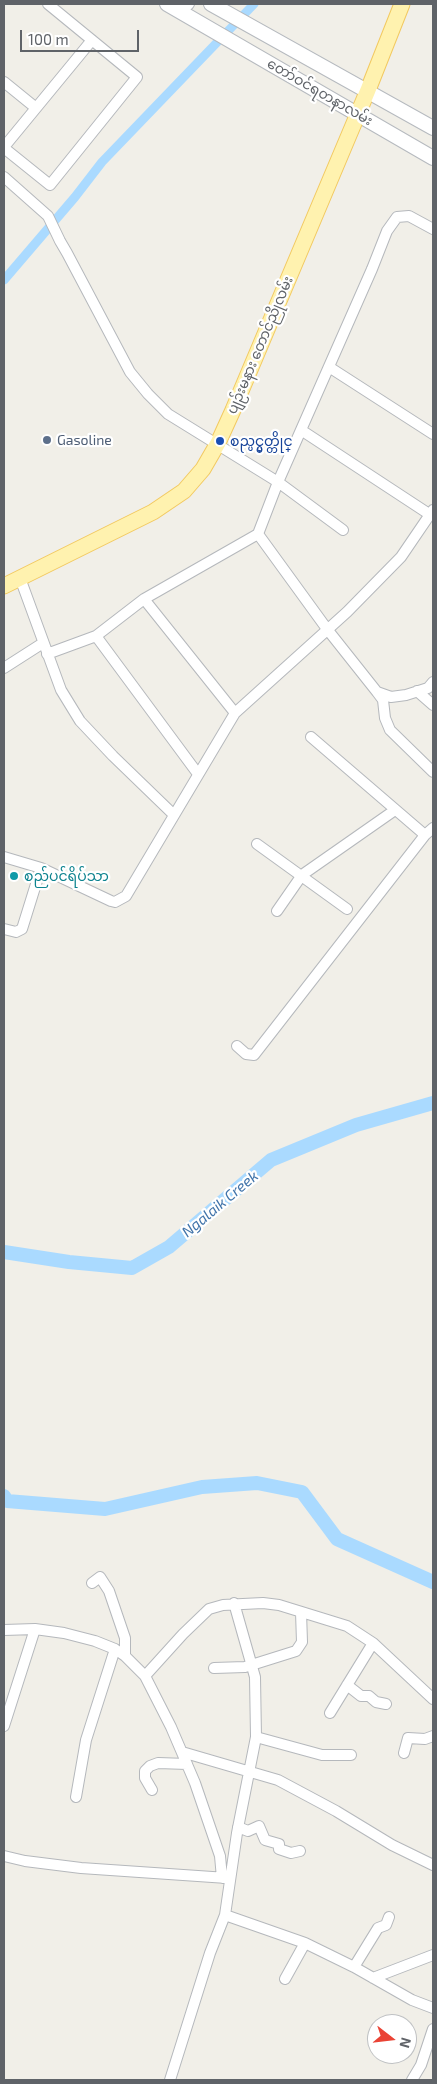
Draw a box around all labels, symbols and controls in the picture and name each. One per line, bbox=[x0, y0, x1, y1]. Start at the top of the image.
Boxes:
scale bar bbox=[22, 20, 141, 52]
text: 100 m bbox=[28, 30, 69, 48]
street label: တော်ဝင်ရတနာလမ်း bbox=[264, 55, 376, 129]
street label: ပျဉ်းမနား တောင်ညိုလမ်း bbox=[223, 274, 297, 416]
place label: Gasoline bbox=[57, 432, 112, 448]
place label: စည္ပင္မွတ္တိုင္ bbox=[230, 433, 293, 449]
marker: Gasoline bbox=[41, 434, 53, 446]
marker: စည္ပင္မွတ္တိုင္ bbox=[214, 435, 226, 447]
place label: စည်ပင်ရိပ်သာ bbox=[24, 868, 109, 884]
marker: စည်ပင်ရိပ်သာ bbox=[8, 870, 20, 882]
water label: Ngalaik Creek bbox=[178, 1167, 262, 1241]
north arrow bbox=[367, 2014, 417, 2064]
text: N bbox=[396, 2036, 416, 2050]

